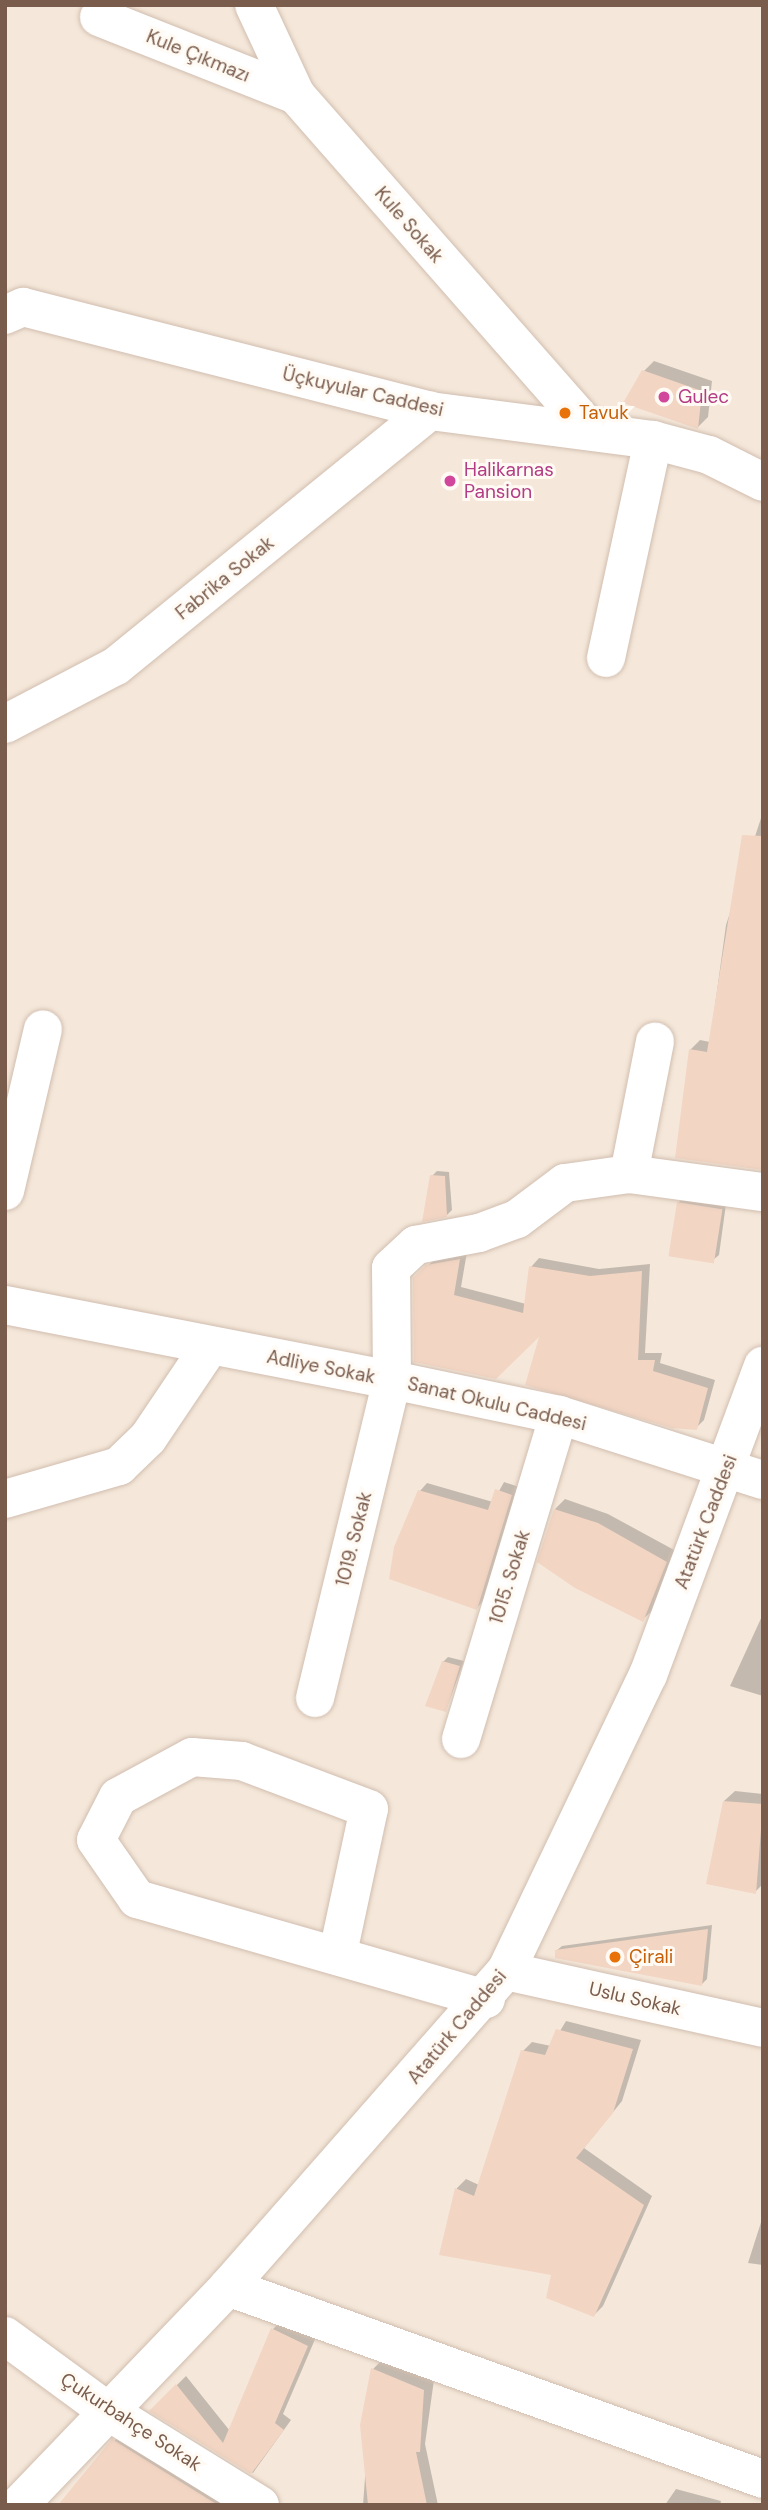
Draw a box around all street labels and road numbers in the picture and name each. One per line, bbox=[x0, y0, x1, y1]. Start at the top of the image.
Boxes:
street label: Kule Çıkmazı bbox=[143, 25, 253, 87]
street label: Kule Sokak bbox=[370, 182, 448, 268]
street label: Üçkuyular Caddesi bbox=[280, 362, 446, 422]
street label: Fabrika Sokak bbox=[171, 531, 279, 625]
street label: Adliye Sokak bbox=[265, 1345, 377, 1389]
street label: Sanat Okulu Caddesi bbox=[405, 1372, 589, 1436]
street label: Atatürk Caddesi bbox=[670, 1452, 742, 1592]
street label: 1019. Sokak bbox=[331, 1489, 377, 1589]
street label: 1015. Sokak bbox=[485, 1527, 535, 1627]
street label: Atatürk Caddesi bbox=[403, 1965, 511, 2089]
street label: Uslu Sokak bbox=[587, 1977, 683, 2021]
street label: Çukurbahçe Sokak bbox=[56, 2368, 206, 2476]

